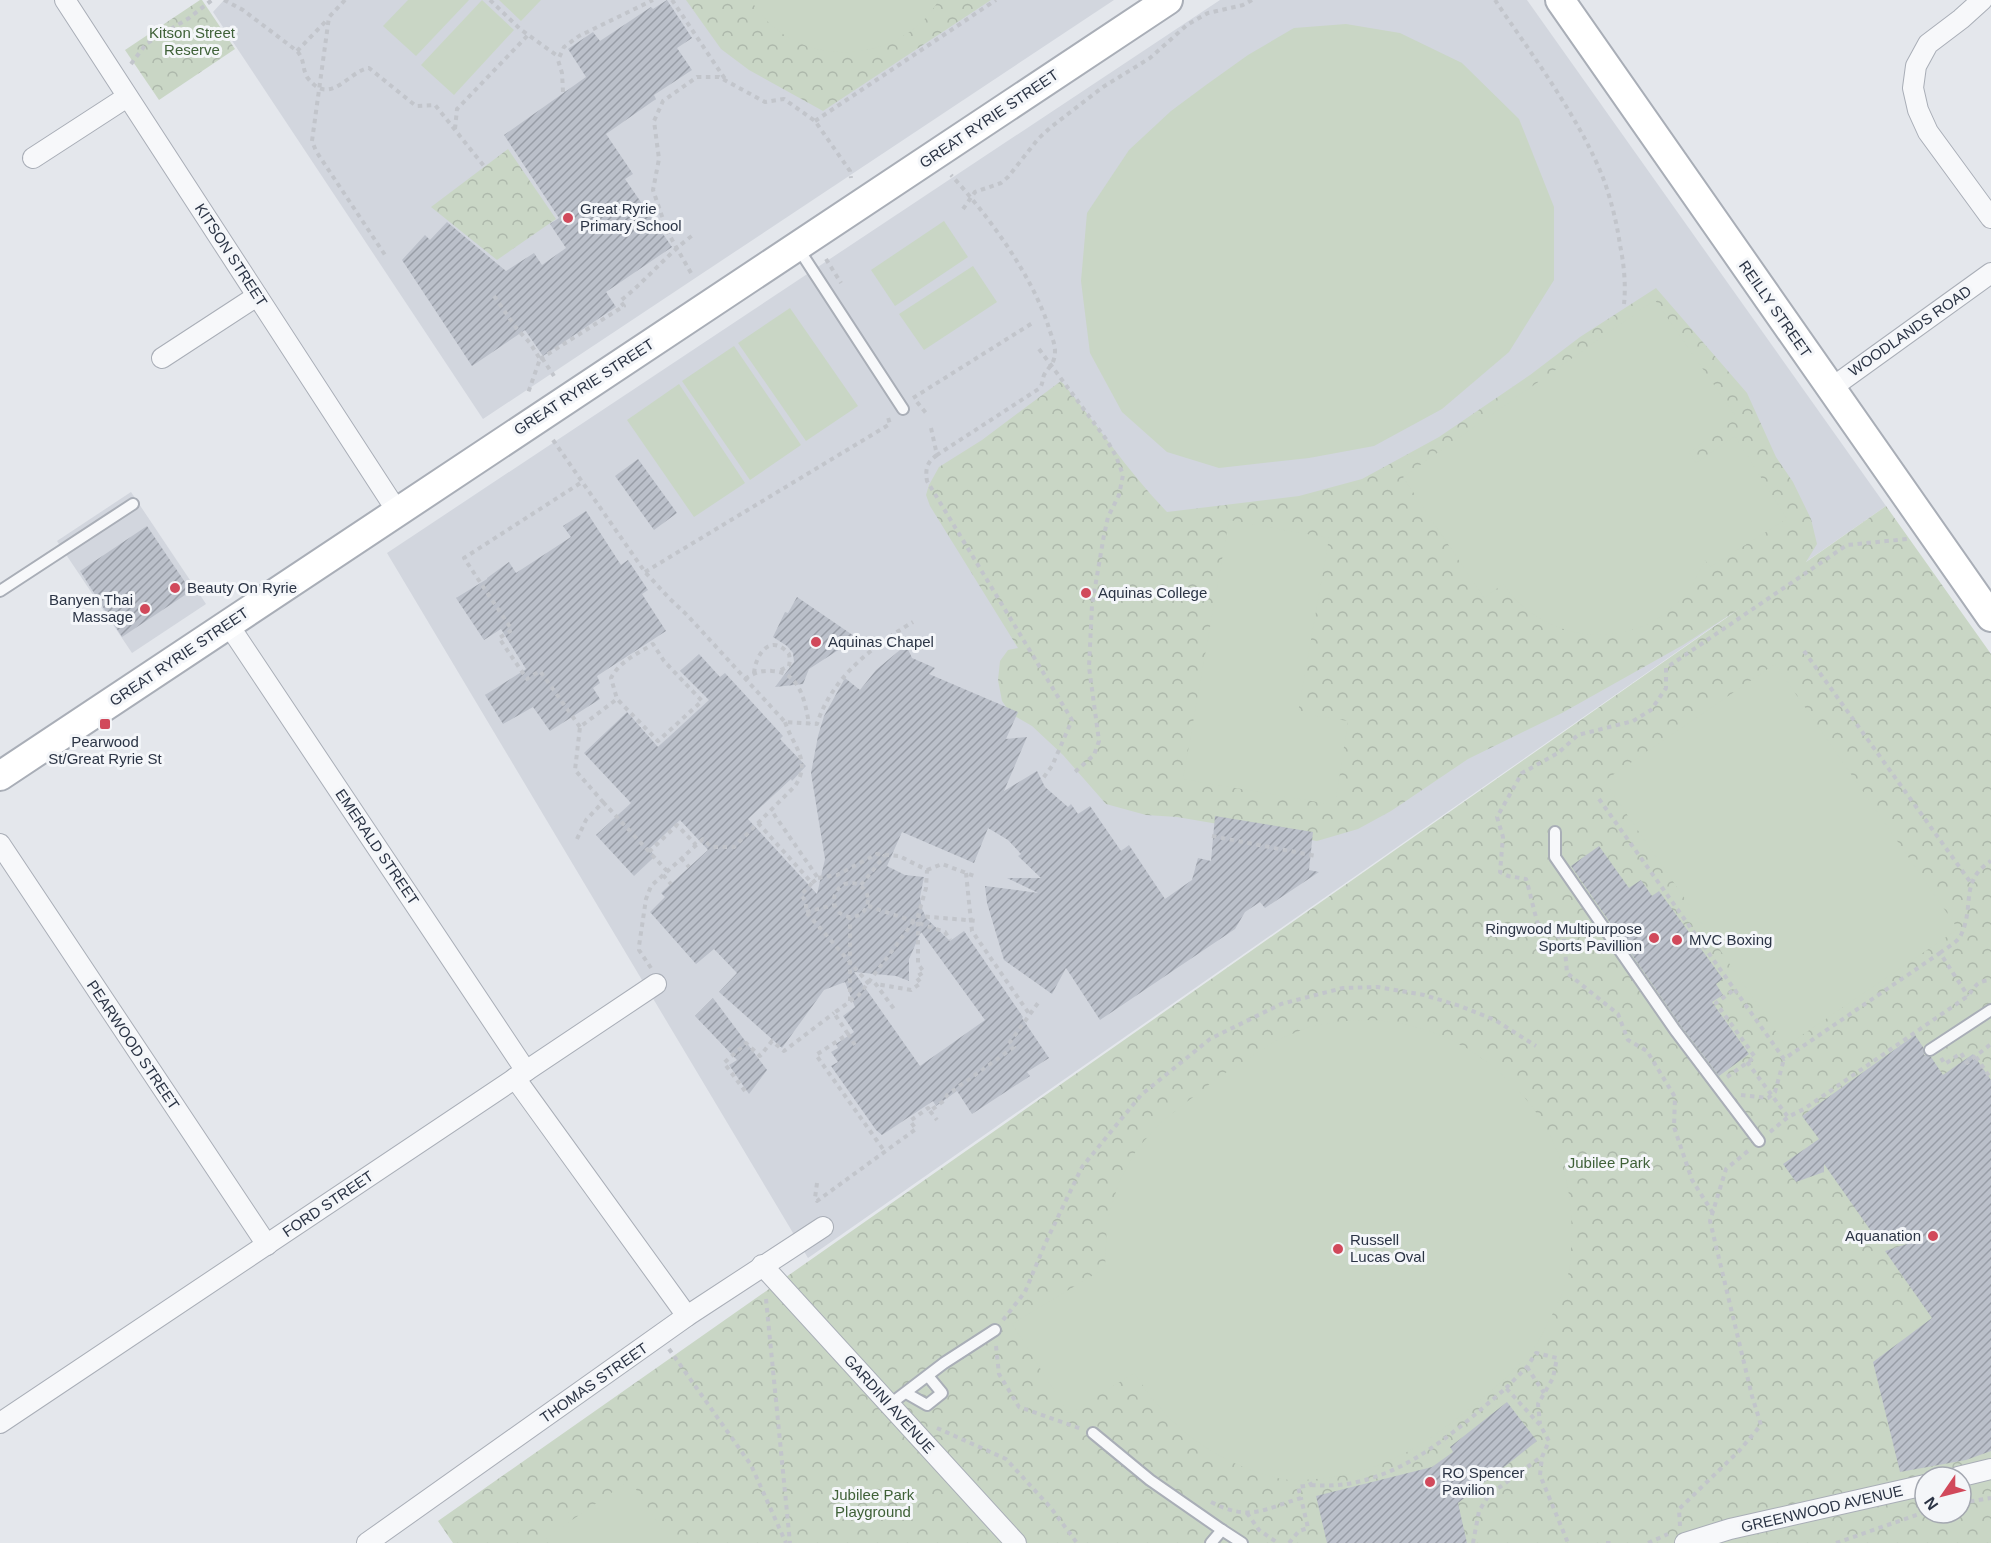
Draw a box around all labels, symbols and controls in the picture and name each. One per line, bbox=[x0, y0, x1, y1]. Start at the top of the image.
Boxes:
park label: Kitson Street Reserve bbox=[149, 24, 236, 58]
street label: GREAT RYRIE STREET bbox=[916, 66, 1061, 171]
street label: KITSON STREET bbox=[192, 200, 271, 309]
place label: Great Ryrie Primary School bbox=[580, 200, 682, 234]
marker: Great Ryrie Primary School bbox=[561, 211, 575, 225]
street label: REILLY STREET bbox=[1736, 257, 1815, 360]
street label: WOODLANDS ROAD bbox=[1845, 282, 1974, 379]
street label: GREAT RYRIE STREET bbox=[511, 335, 657, 438]
place label: Beauty On Ryrie bbox=[187, 579, 297, 596]
marker: Beauty On Ryrie bbox=[168, 581, 182, 595]
place label: Aquinas College bbox=[1098, 584, 1207, 601]
marker: Aquinas College bbox=[1079, 586, 1093, 600]
place label: Banyen Thai Massage bbox=[49, 591, 133, 625]
marker: Banyen Thai Massage bbox=[138, 602, 152, 616]
street label: GREAT RYRIE STREET bbox=[106, 604, 251, 709]
place label: Aquinas Chapel bbox=[828, 633, 934, 650]
marker: Aquinas Chapel bbox=[809, 635, 823, 649]
marker: Pearwood St/Great Ryrie St bbox=[98, 717, 112, 731]
place label: Pearwood St/Great Ryrie St bbox=[48, 733, 163, 767]
street label: EMERALD STREET bbox=[332, 786, 422, 908]
place label: Ringwood Multipurpose Sports Pavillion bbox=[1485, 920, 1642, 954]
marker: Ringwood Multipurpose Sports Pavillion bbox=[1647, 931, 1661, 945]
place label: MVC Boxing bbox=[1689, 931, 1772, 948]
marker: MVC Boxing bbox=[1670, 933, 1684, 947]
street label: PEARWOOD STREET bbox=[84, 977, 183, 1113]
park label: Jubilee Park bbox=[1568, 1154, 1651, 1171]
street label: FORD STREET bbox=[279, 1167, 376, 1240]
place label: Aquanation bbox=[1845, 1227, 1921, 1244]
marker: Aquanation bbox=[1926, 1229, 1940, 1243]
place label: Russell Lucas Oval bbox=[1350, 1231, 1425, 1265]
marker: Russell Lucas Oval bbox=[1331, 1242, 1345, 1256]
street label: THOMAS STREET bbox=[537, 1339, 651, 1426]
street label: GARDINI AVENUE bbox=[841, 1351, 938, 1456]
place label: RO Spencer Pavilion bbox=[1442, 1464, 1525, 1498]
north arrow bbox=[1913, 1465, 1973, 1525]
marker: RO Spencer Pavilion bbox=[1423, 1475, 1437, 1489]
street label: GREENWOOD AVENUE bbox=[1739, 1482, 1904, 1535]
park label: Jubilee Park Playground bbox=[832, 1486, 915, 1520]
text: N bbox=[1921, 1494, 1941, 1513]

